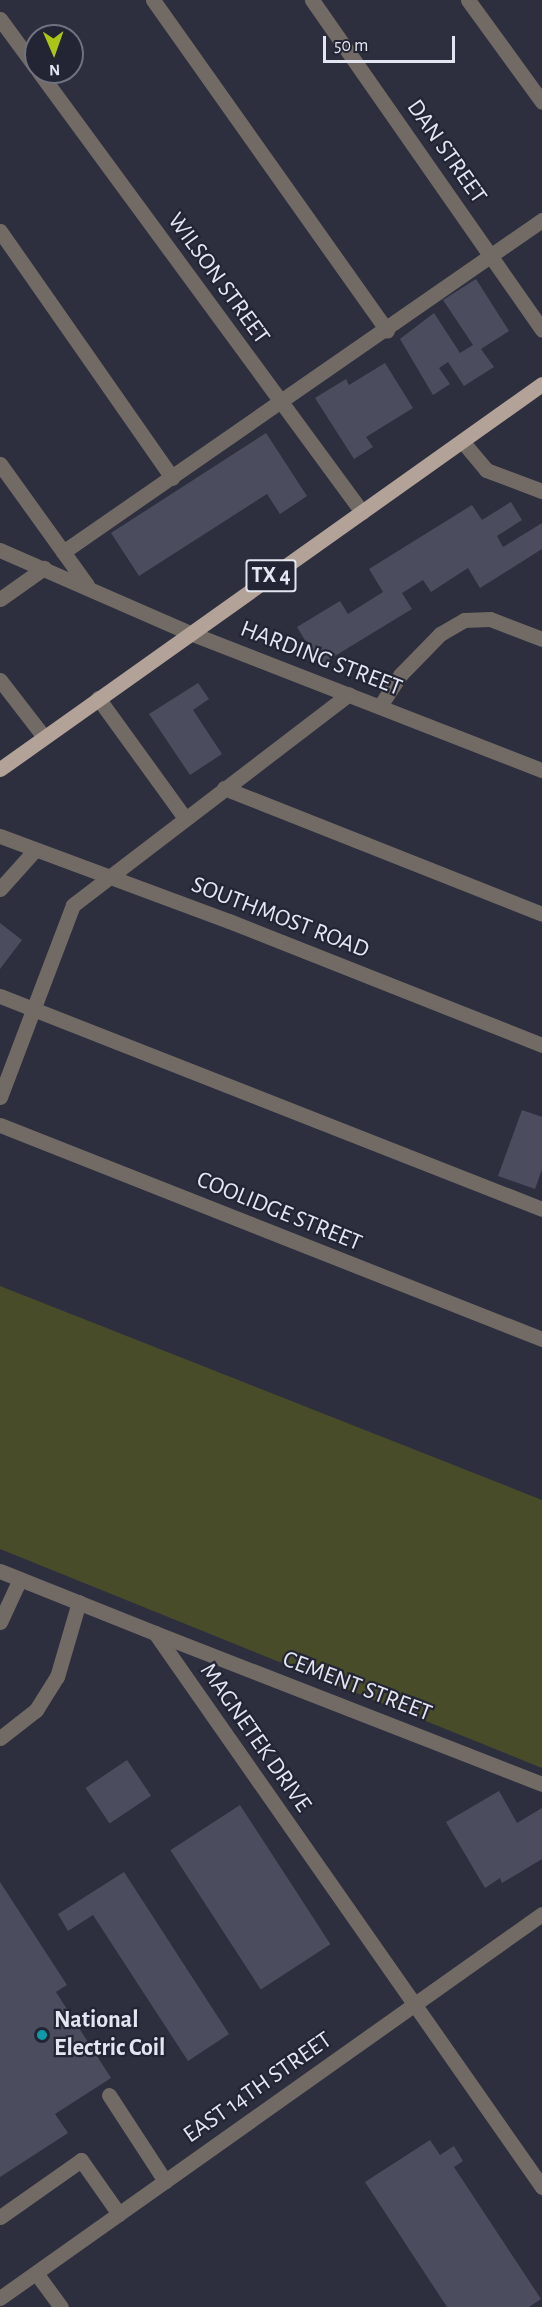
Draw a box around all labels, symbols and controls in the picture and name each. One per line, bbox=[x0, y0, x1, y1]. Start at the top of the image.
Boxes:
north arrow bbox=[24, 24, 84, 84]
scale bar bbox=[326, 24, 458, 62]
text: 50 m bbox=[334, 37, 368, 55]
text: N bbox=[49, 62, 60, 78]
street label: DAN STREET bbox=[400, 94, 492, 210]
street label: WILSON STREET bbox=[161, 208, 275, 350]
road number: TX 4 bbox=[244, 557, 298, 595]
street label: HARDING STREET bbox=[236, 615, 406, 703]
street label: SOUTHMOST ROAD bbox=[187, 871, 373, 965]
street label: COOLIDGE STREET bbox=[192, 1166, 366, 1258]
street label: CEMENT STREET bbox=[278, 1645, 436, 1729]
street label: MAGNETEK DRIVE bbox=[193, 1658, 317, 1818]
place label: National Electric Coil bbox=[54, 2007, 165, 2063]
street label: EAST 14TH STREET bbox=[178, 2026, 338, 2150]
marker: National Electric Coil bbox=[35, 2028, 49, 2042]

